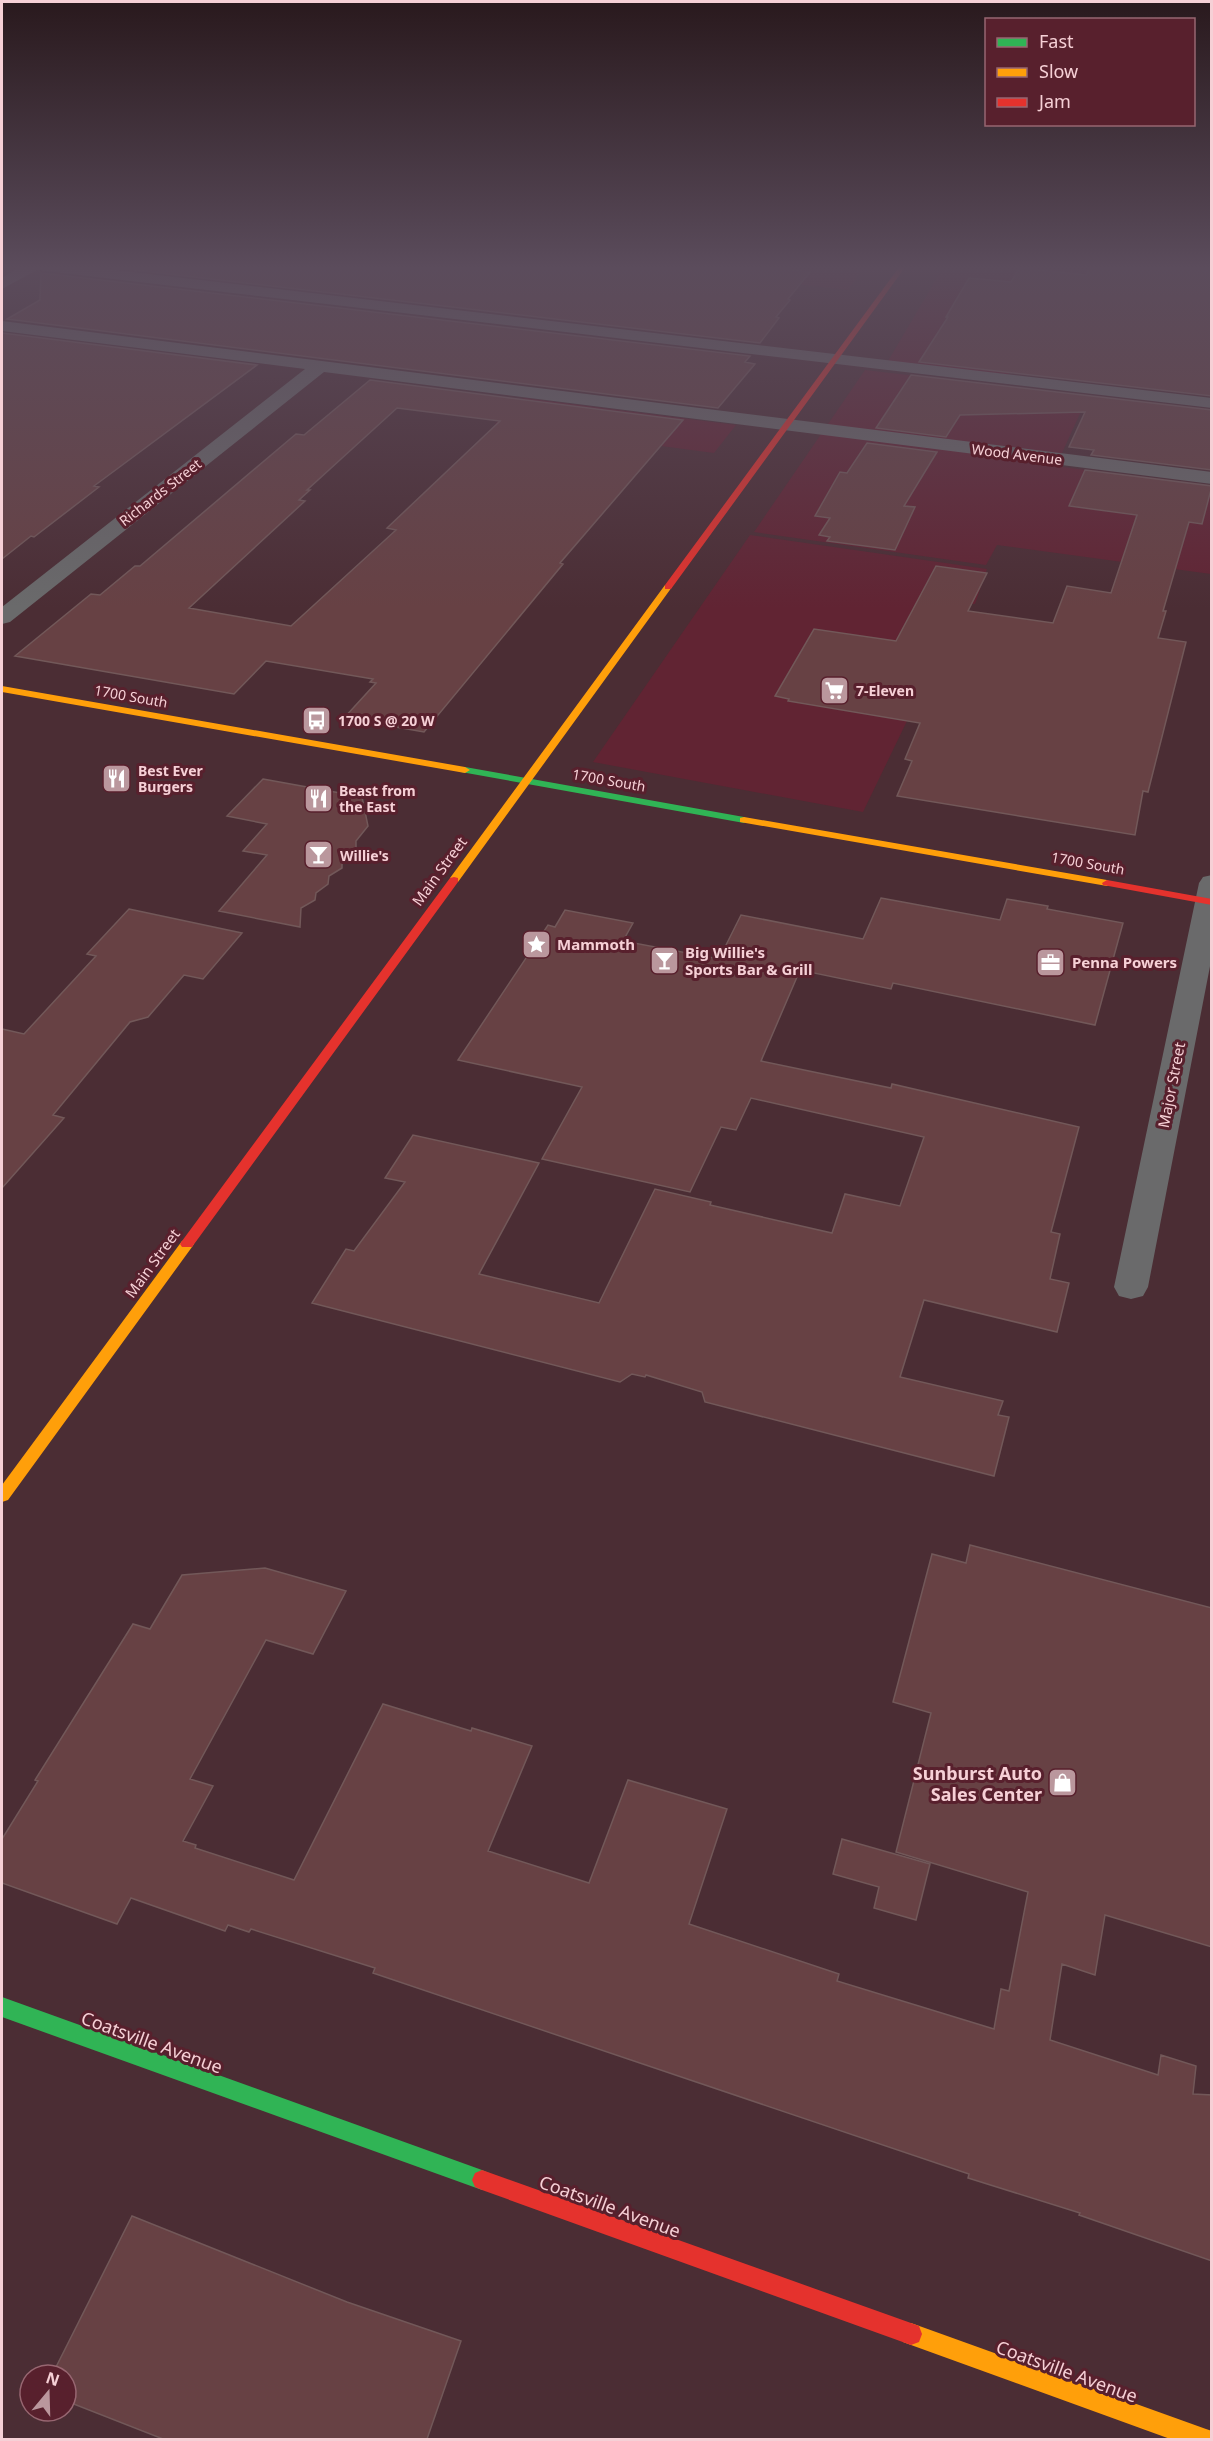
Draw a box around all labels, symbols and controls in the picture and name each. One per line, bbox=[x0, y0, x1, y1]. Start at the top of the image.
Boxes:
legend bbox=[985, 18, 1195, 126]
text: Fast bbox=[1039, 29, 1074, 53]
text: Slow bbox=[1039, 59, 1078, 83]
text: Jam bbox=[1037, 89, 1071, 113]
street label: Wood Avenue bbox=[971, 439, 1063, 469]
street label: Richards Street bbox=[115, 454, 205, 530]
supermarket icon: 7-Eleven bbox=[819, 674, 851, 706]
street label: 1700 South bbox=[93, 680, 169, 712]
place label: 7-Eleven bbox=[856, 681, 914, 700]
bus stop icon: 1700 S @ 20 W bbox=[301, 704, 333, 736]
place label: 1700 S @ 20 W bbox=[338, 711, 435, 730]
place label: Best Ever Burgers bbox=[138, 761, 204, 796]
restaurant icon: Best Ever Burgers bbox=[101, 762, 133, 794]
street label: 1700 South bbox=[571, 764, 647, 796]
place label: Beast from the East bbox=[339, 781, 416, 816]
restaurant icon: Beast from the East bbox=[302, 782, 334, 814]
street label: Main Street bbox=[407, 832, 471, 910]
bar icon: Willie's bbox=[303, 839, 335, 871]
place label: Willie's bbox=[340, 846, 389, 865]
street label: 1700 South bbox=[1050, 847, 1126, 879]
place icon: Mammoth bbox=[520, 928, 552, 960]
place label: Mammoth bbox=[557, 934, 635, 954]
place label: Big Willie's Sports Bar & Grill bbox=[685, 942, 812, 979]
bar icon: Big Willie's Sports Bar & Grill bbox=[648, 945, 680, 977]
office icon: Penna Powers bbox=[1035, 946, 1067, 978]
place label: Penna Powers bbox=[1072, 952, 1177, 972]
street label: Major Street bbox=[1153, 1040, 1189, 1130]
street label: Main Street bbox=[120, 1224, 184, 1302]
place label: Sunburst Auto Sales Center bbox=[913, 1761, 1042, 1806]
shop icon: Sunburst Auto Sales Center bbox=[1047, 1767, 1079, 1799]
street label: Coatsville Avenue bbox=[78, 2005, 226, 2079]
street label: Coatsville Avenue bbox=[536, 2169, 684, 2243]
street label: Coatsville Avenue bbox=[993, 2334, 1141, 2408]
north arrow bbox=[18, 2363, 78, 2423]
text: N bbox=[43, 2366, 63, 2391]

